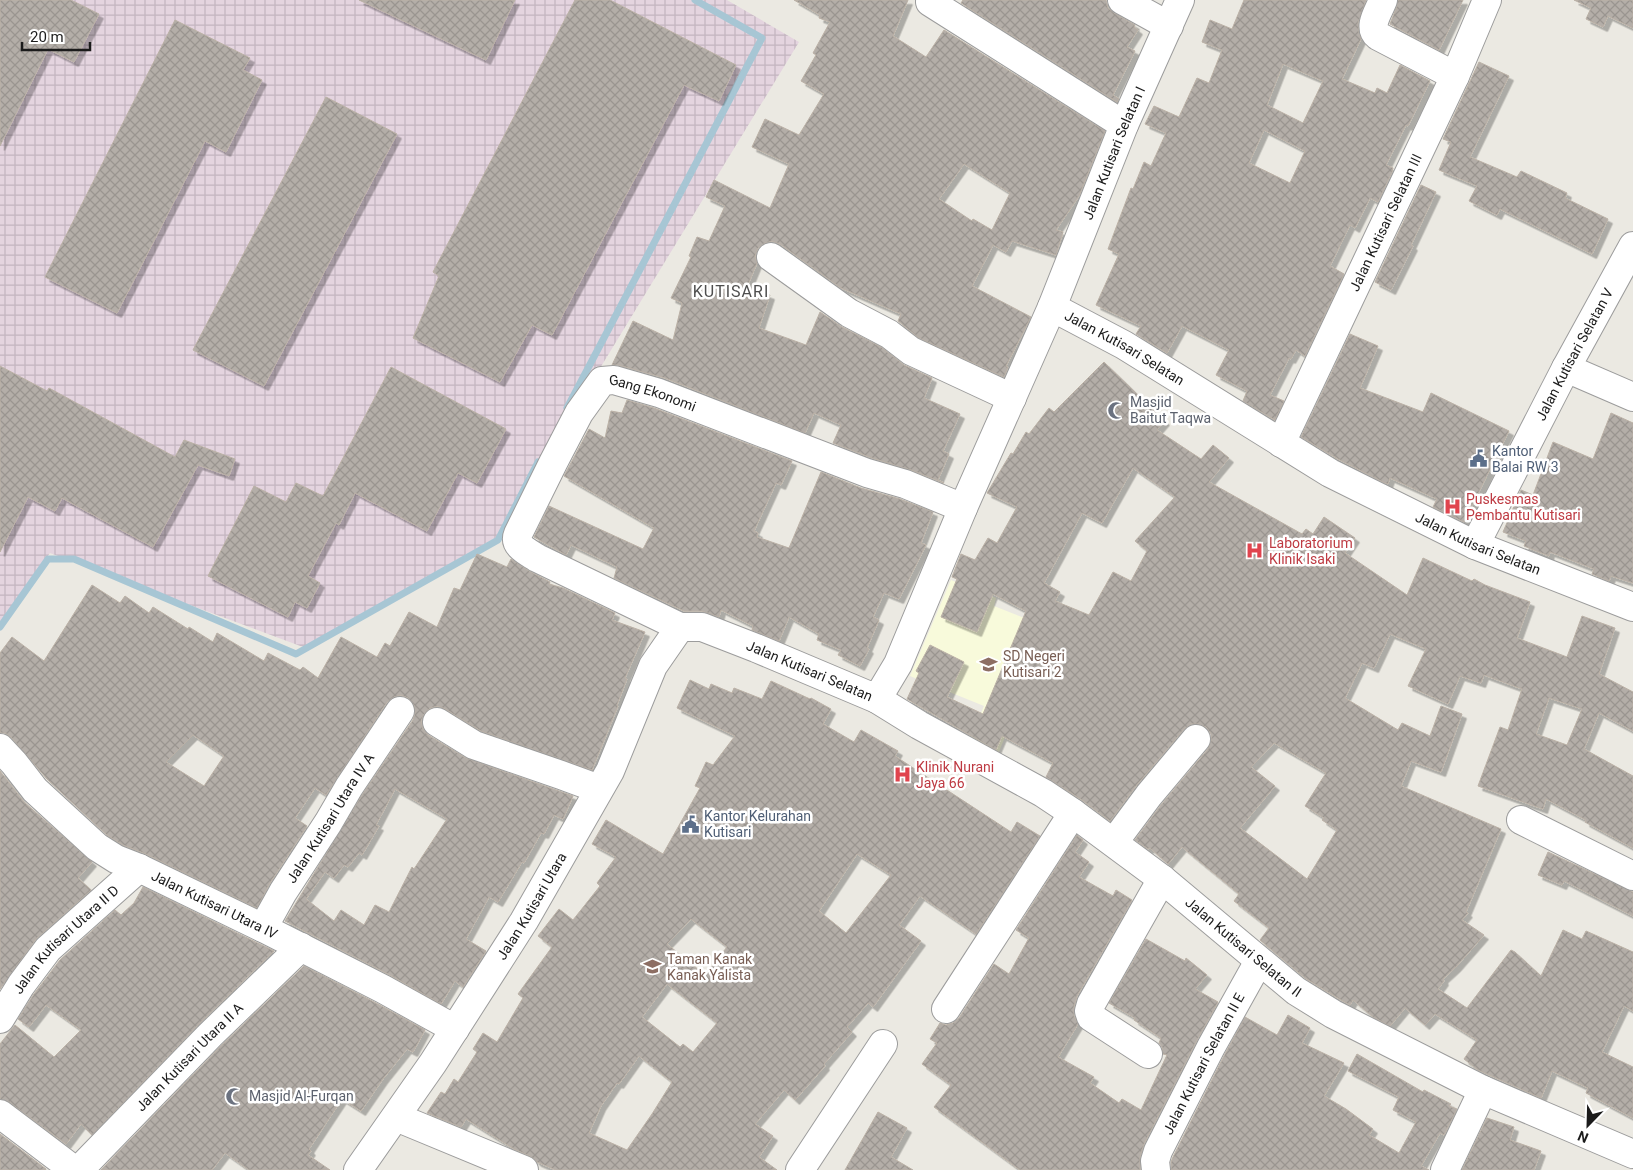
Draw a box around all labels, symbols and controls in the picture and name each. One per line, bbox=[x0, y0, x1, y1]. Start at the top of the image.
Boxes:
scale bar bbox=[22, 20, 90, 52]
text: 20 m bbox=[30, 28, 64, 46]
street label: Jalan Kutisari Selatan I bbox=[1079, 84, 1148, 222]
street label: Jalan Kutisari Selatan III bbox=[1346, 151, 1425, 294]
district label: KUTISARI bbox=[693, 282, 769, 301]
street label: Jalan Kutisari Selatan V bbox=[1532, 285, 1616, 423]
street label: Jalan Kutisari Selatan bbox=[1062, 307, 1187, 388]
street label: Gang Ekonomi bbox=[609, 372, 698, 414]
place label: Masjid Baitut Taqwa bbox=[1130, 394, 1211, 426]
mosque icon: Masjid Baitut Taqwa bbox=[1106, 400, 1126, 420]
place label: Kantor Balai RW 3 bbox=[1492, 443, 1559, 475]
public building icon: Kantor Balai RW 3 bbox=[1468, 449, 1488, 469]
place label: Puskesmas Pembantu Kutisari bbox=[1466, 491, 1581, 523]
hospital icon: Puskesmas Pembantu Kutisari bbox=[1442, 497, 1462, 517]
street label: Jalan Kutisari Selatan bbox=[1413, 509, 1543, 578]
place label: Laboratorium Klinik Isaki bbox=[1269, 535, 1353, 567]
hospital icon: Laboratorium Klinik Isaki bbox=[1245, 541, 1265, 561]
street label: Jalan Kutisari Selatan bbox=[744, 637, 875, 704]
place label: SD Negeri Kutisari 2 bbox=[1003, 648, 1065, 680]
school or university icon: SD Negeri Kutisari 2 bbox=[979, 654, 999, 674]
street label: Jalan Kutisari Utara IV A bbox=[283, 750, 377, 886]
place label: Klinik Nurani Jaya 66 bbox=[916, 759, 994, 791]
hospital icon: Klinik Nurani Jaya 66 bbox=[892, 765, 912, 785]
place label: Kantor Kelurahan Kutisari bbox=[704, 808, 811, 840]
public building icon: Kantor Kelurahan Kutisari bbox=[680, 814, 700, 834]
street label: Jalan Kutisari Utara bbox=[493, 850, 570, 963]
street label: Jalan Kutisari Utara IV bbox=[149, 867, 280, 942]
street label: Jalan Kutisari Utara II D bbox=[10, 882, 122, 997]
street label: Jalan Kutisari Selatan II bbox=[1182, 894, 1304, 1000]
place label: Taman Kanak Kanak Yalista bbox=[667, 951, 753, 983]
school or university icon: Taman Kanak Kanak Yalista bbox=[643, 957, 663, 977]
street label: Jalan Kutisari Selatan II E bbox=[1160, 990, 1248, 1137]
street label: Jalan Kutisari Utara II A bbox=[133, 1000, 246, 1114]
mosque icon: Masjid Al-Furqan bbox=[225, 1086, 245, 1106]
place label: Masjid Al-Furqan bbox=[249, 1088, 354, 1104]
north arrow bbox=[1563, 1100, 1613, 1150]
text: N bbox=[1575, 1128, 1591, 1146]

